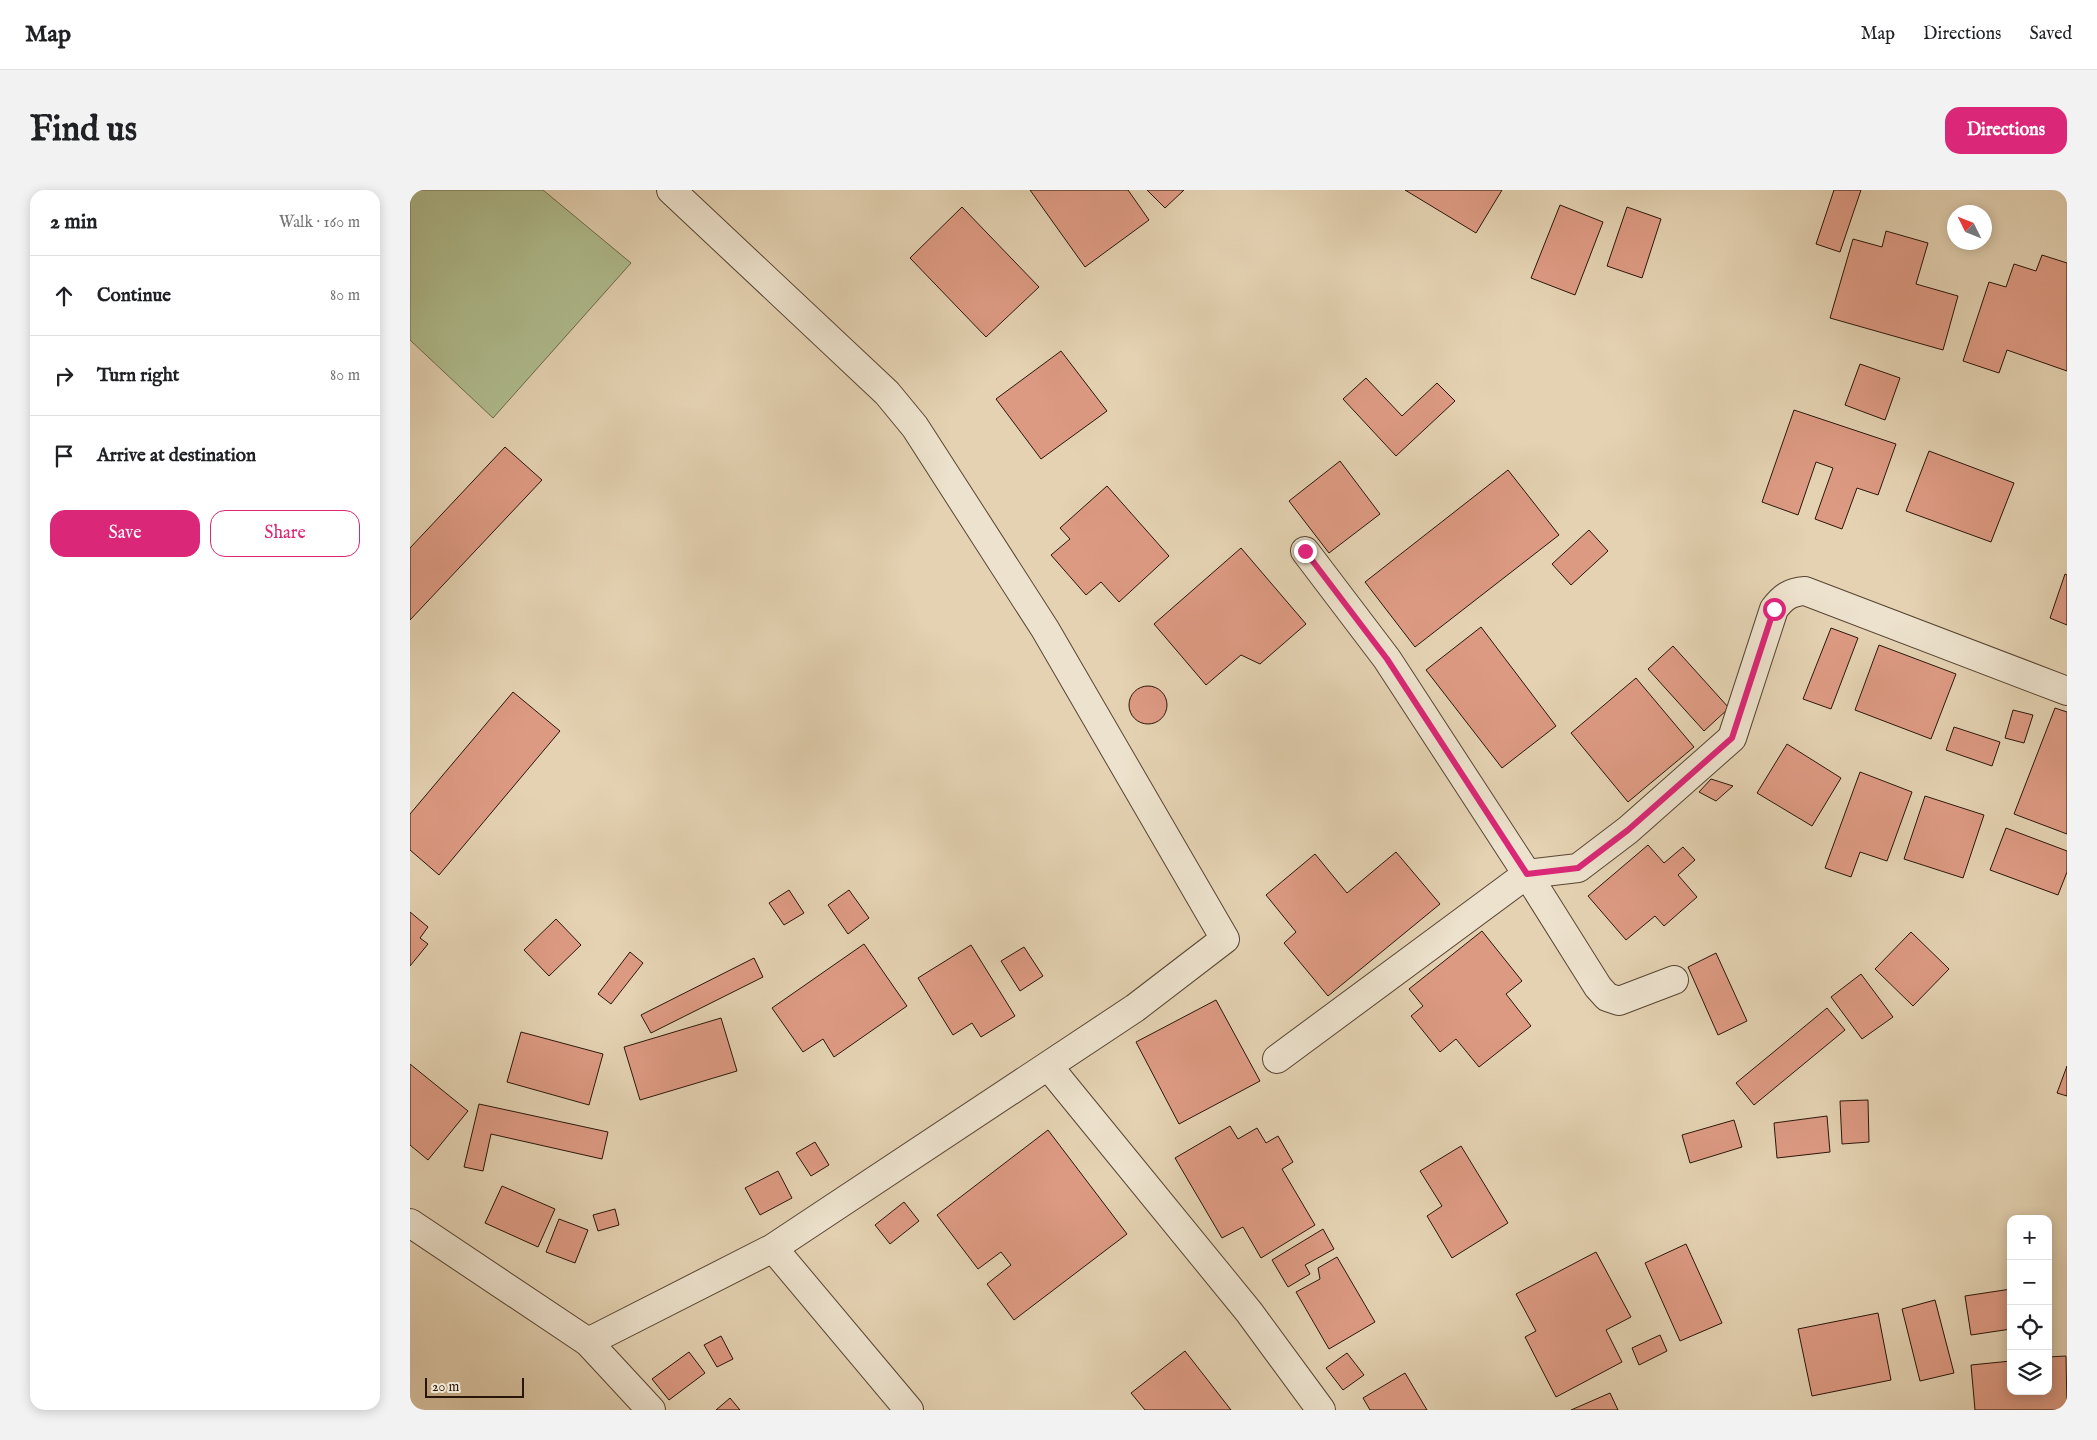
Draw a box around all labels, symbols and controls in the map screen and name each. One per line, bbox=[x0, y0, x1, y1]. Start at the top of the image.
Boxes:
text: Map bbox=[25, 19, 71, 50]
text: Map bbox=[1861, 23, 1895, 46]
text: Directions bbox=[1923, 23, 2001, 46]
text: Saved bbox=[2029, 23, 2072, 46]
button: Directions bbox=[1945, 107, 2067, 154]
text: Find us bbox=[30, 108, 137, 153]
north arrow bbox=[1947, 205, 1992, 250]
text: 2 min bbox=[50, 209, 97, 236]
text: Walk · 160 m bbox=[279, 213, 360, 233]
icon: ahead bbox=[50, 282, 78, 310]
text: Continue bbox=[97, 284, 171, 308]
text: 80 m bbox=[330, 286, 360, 306]
icon: right bbox=[50, 362, 78, 390]
text: Turn right bbox=[97, 364, 179, 388]
text: 80 m bbox=[330, 366, 360, 386]
icon: arrive bbox=[50, 442, 78, 470]
text: Arrive at destination bbox=[97, 444, 256, 468]
button: Save bbox=[50, 510, 200, 557]
button: Share bbox=[210, 510, 360, 557]
route end bbox=[1294, 540, 1317, 563]
route start bbox=[1763, 598, 1786, 621]
map controls bbox=[2007, 1215, 2052, 1395]
button: + bbox=[2007, 1215, 2052, 1260]
button: − bbox=[2007, 1260, 2052, 1305]
button: locate bbox=[2007, 1305, 2052, 1350]
button: layers bbox=[2007, 1350, 2052, 1395]
scale bar bbox=[425, 1375, 524, 1398]
text: 20 m bbox=[432, 1378, 459, 1396]

